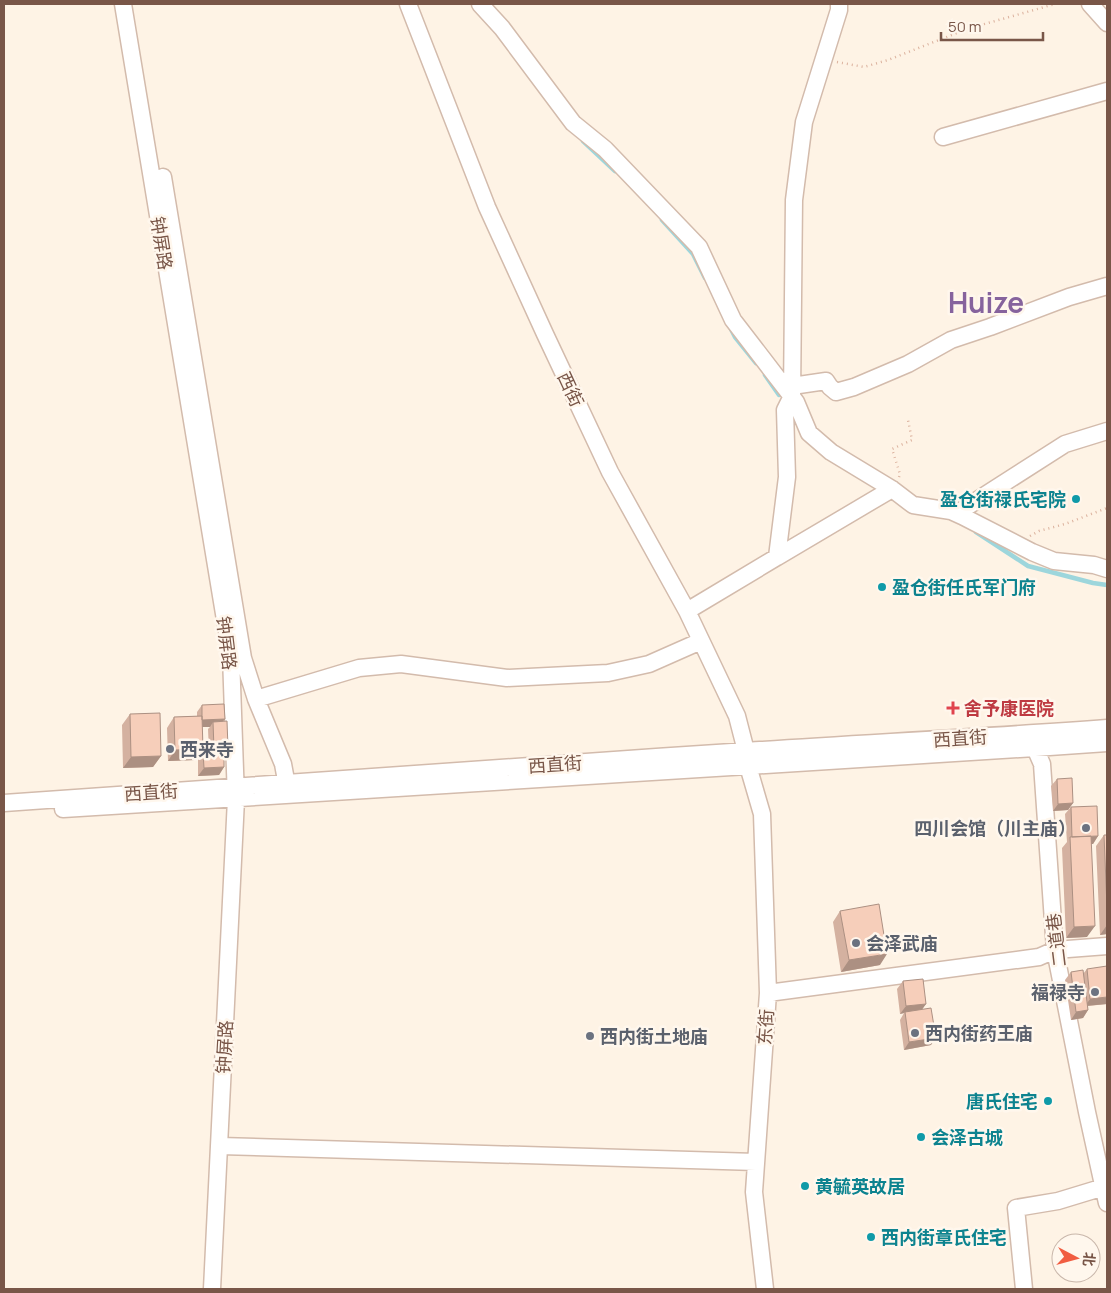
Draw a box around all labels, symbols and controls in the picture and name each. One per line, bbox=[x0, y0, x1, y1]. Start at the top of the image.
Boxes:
scale bar bbox=[941, 10, 1044, 42]
text: 50 m bbox=[948, 16, 982, 37]
street label: 钟屏路 bbox=[146, 214, 178, 272]
district label: Huize bbox=[948, 283, 1024, 321]
street label: 西街 bbox=[553, 368, 589, 410]
place label: 盈仓街禄氏宅院 bbox=[940, 487, 1066, 511]
marker: 盈仓街禄氏宅院 bbox=[1070, 493, 1082, 505]
place label: 盈仓街任氏军门府 bbox=[892, 575, 1036, 599]
marker: 盈仓街任氏军门府 bbox=[876, 581, 888, 593]
street label: 钟屏路 bbox=[212, 615, 242, 671]
place label: 舍予康医院 bbox=[964, 696, 1054, 720]
marker: 舍予康医院 bbox=[946, 701, 960, 715]
street label: 西直街 bbox=[932, 724, 988, 752]
place label: 西来寺 bbox=[180, 737, 234, 761]
marker: 西来寺 bbox=[164, 743, 176, 755]
street label: 西直街 bbox=[527, 750, 583, 778]
street label: 西直街 bbox=[123, 778, 179, 806]
place label: 四川会馆（川主庙） bbox=[914, 816, 1076, 840]
marker: 四川会馆（川主庙） bbox=[1080, 822, 1092, 834]
street label: 二道巷 bbox=[1041, 912, 1071, 968]
place label: 会泽武庙 bbox=[866, 931, 938, 955]
marker: 会泽武庙 bbox=[850, 937, 862, 949]
place label: 福禄寺 bbox=[1031, 980, 1085, 1004]
marker: 福禄寺 bbox=[1089, 986, 1101, 998]
street label: 东街 bbox=[752, 1008, 778, 1046]
street label: 钟屏路 bbox=[211, 1019, 237, 1075]
place label: 西内街药王庙 bbox=[925, 1021, 1033, 1045]
place label: 西内街土地庙 bbox=[600, 1024, 708, 1048]
marker: 西内街药王庙 bbox=[909, 1027, 921, 1039]
marker: 西内街土地庙 bbox=[584, 1030, 596, 1042]
place label: 唐氏住宅 bbox=[966, 1089, 1038, 1113]
marker: 唐氏住宅 bbox=[1042, 1095, 1054, 1107]
place label: 会泽古城 bbox=[931, 1125, 1003, 1149]
marker: 会泽古城 bbox=[915, 1131, 927, 1143]
place label: 黄毓英故居 bbox=[815, 1174, 905, 1198]
marker: 黄毓英故居 bbox=[799, 1180, 811, 1192]
place label: 西内街章氏住宅 bbox=[881, 1225, 1007, 1249]
marker: 西内街章氏住宅 bbox=[865, 1231, 877, 1243]
north arrow bbox=[1051, 1233, 1101, 1283]
text: 北 bbox=[1079, 1251, 1100, 1267]

